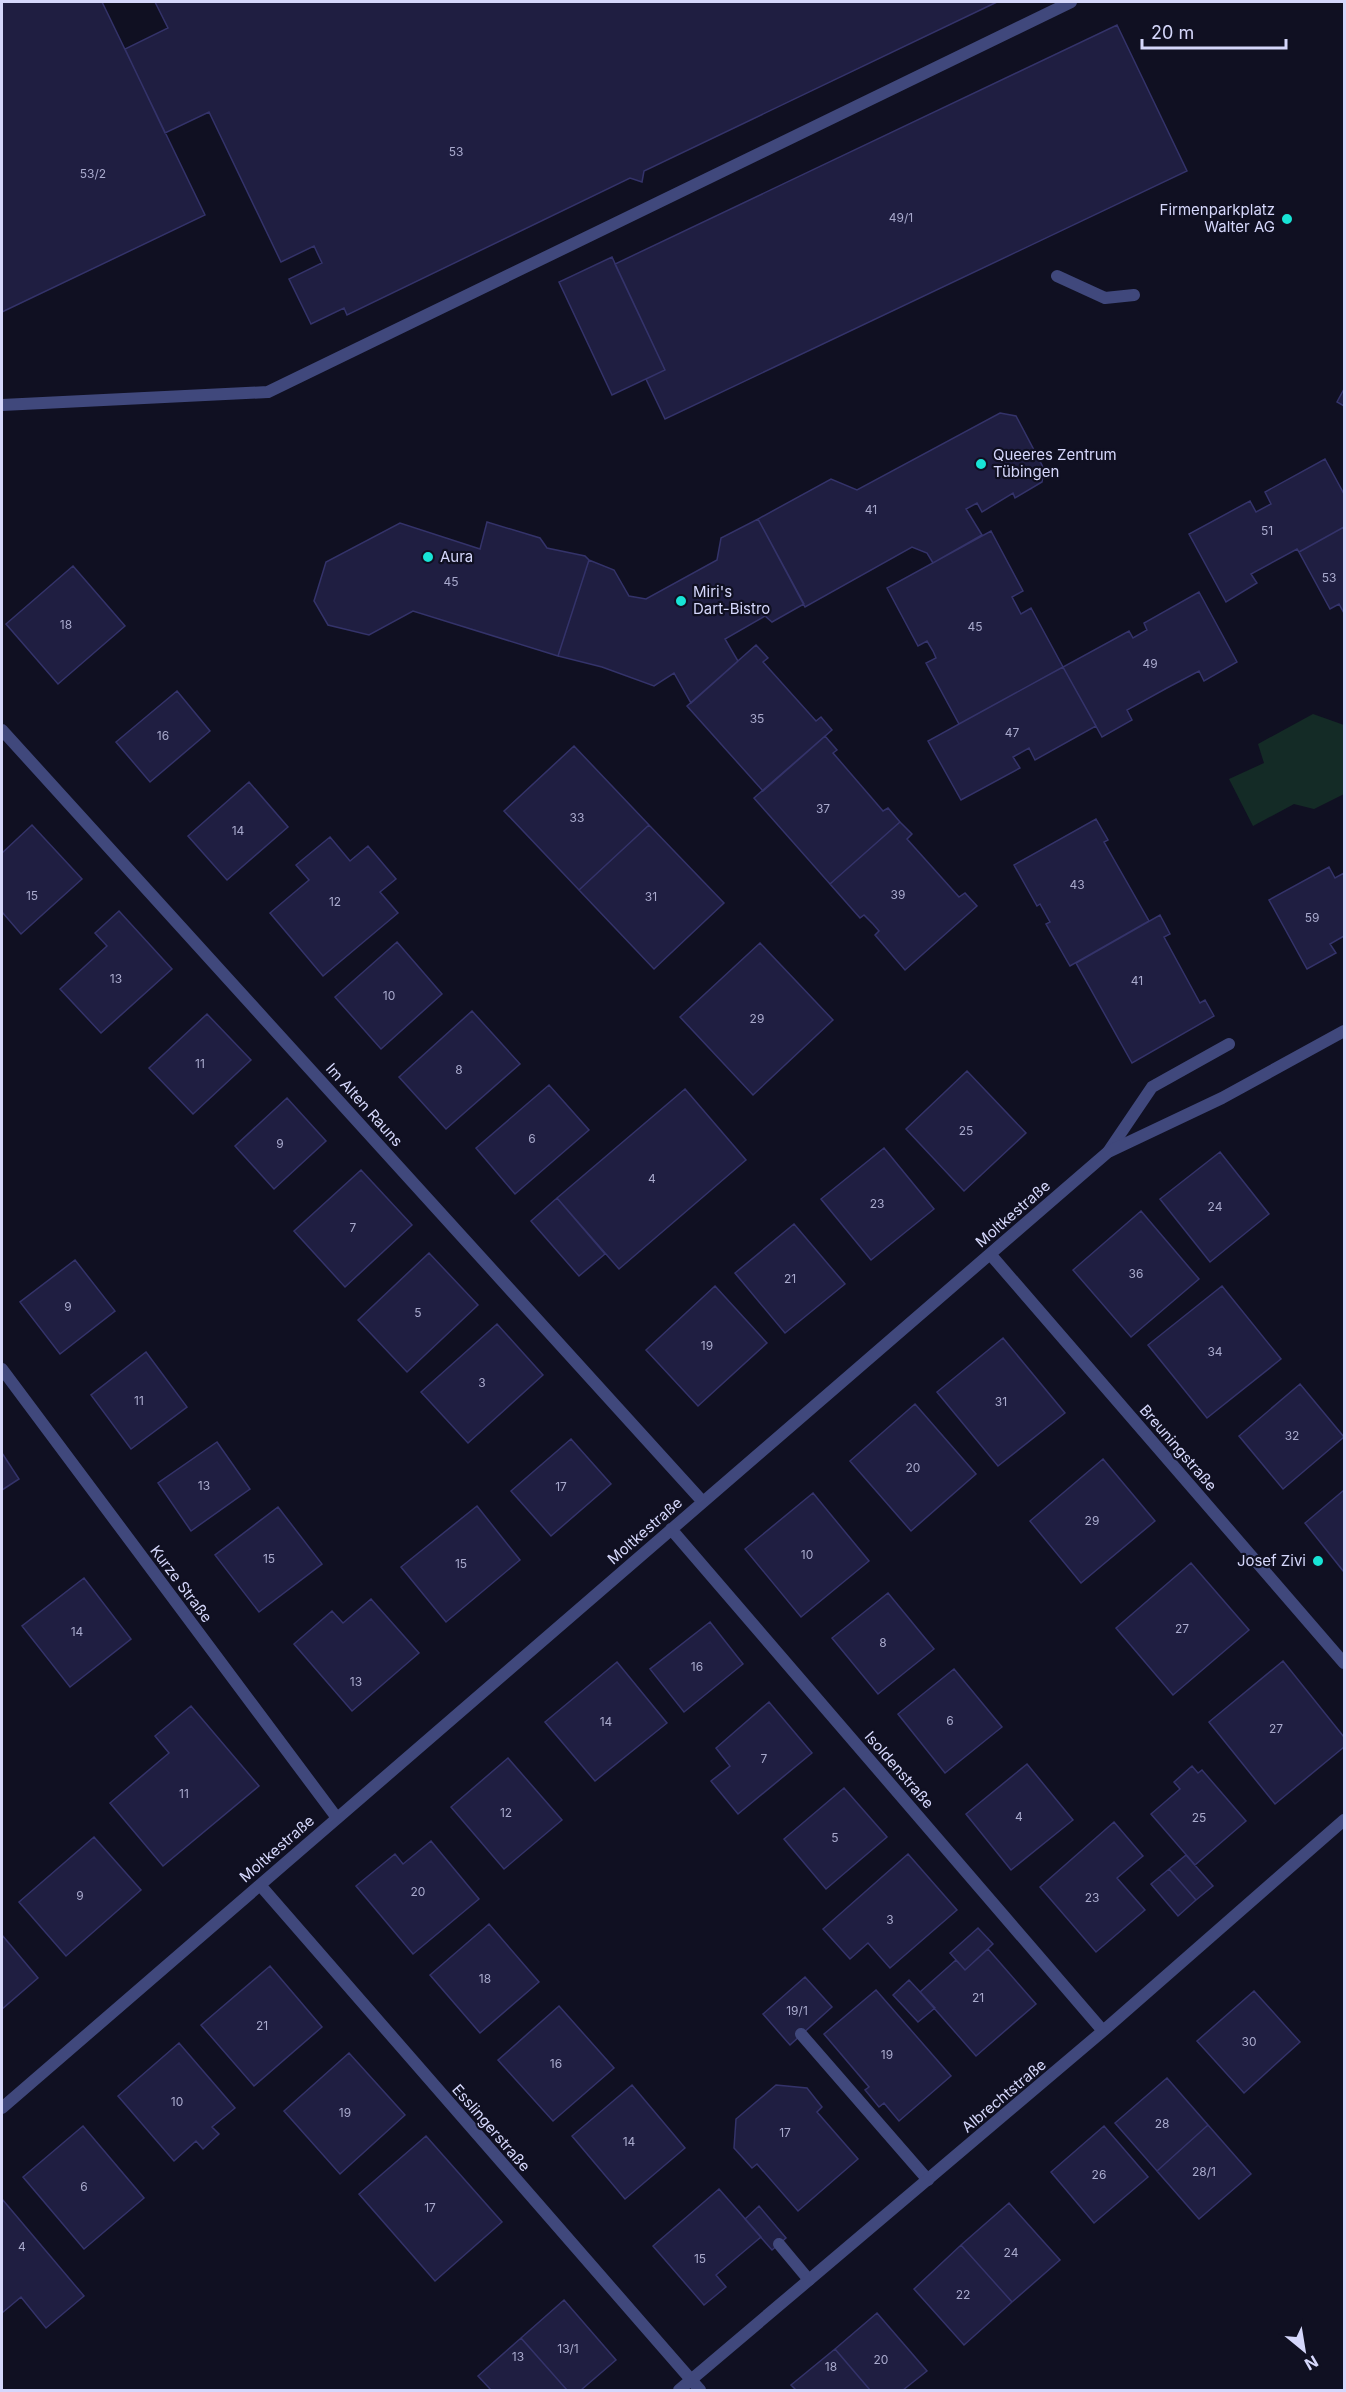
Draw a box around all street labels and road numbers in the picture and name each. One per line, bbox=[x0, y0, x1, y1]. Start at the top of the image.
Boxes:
street label: Im Alten Rauns bbox=[322, 1059, 407, 1150]
street label: Moltkestraße bbox=[971, 1176, 1054, 1251]
street label: Breuningstraße bbox=[1136, 1401, 1221, 1495]
street label: Moltkestraße bbox=[603, 1493, 686, 1568]
street label: Kurze Straße bbox=[146, 1541, 217, 1626]
street label: Isoldenstraße bbox=[861, 1727, 938, 1812]
street label: Moltkestraße bbox=[235, 1811, 318, 1886]
street label: Albrechtstraße bbox=[958, 2055, 1050, 2136]
street label: Esslingerstraße bbox=[448, 2080, 534, 2175]

